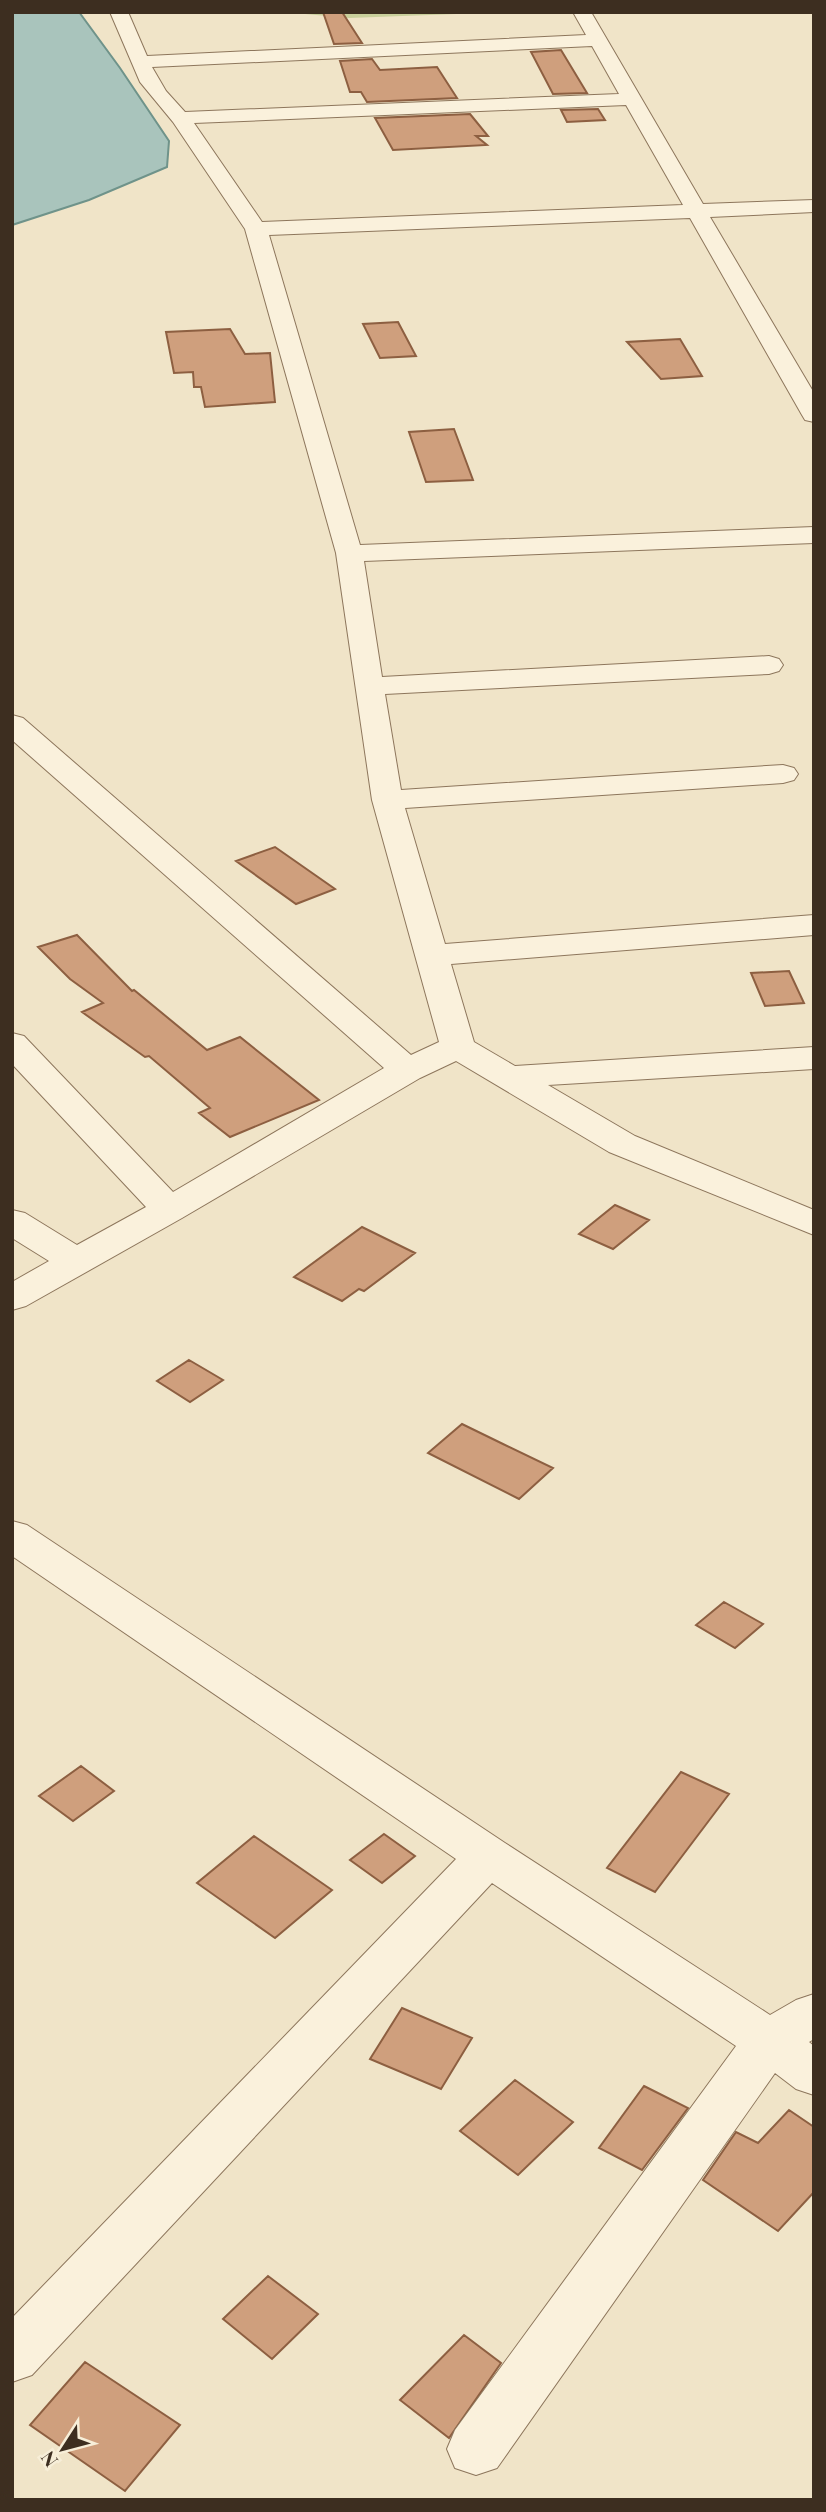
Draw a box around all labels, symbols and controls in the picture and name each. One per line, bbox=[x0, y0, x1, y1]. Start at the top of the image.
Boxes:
north arrow bbox=[28, 2414, 98, 2484]
text: N bbox=[34, 2446, 63, 2473]

